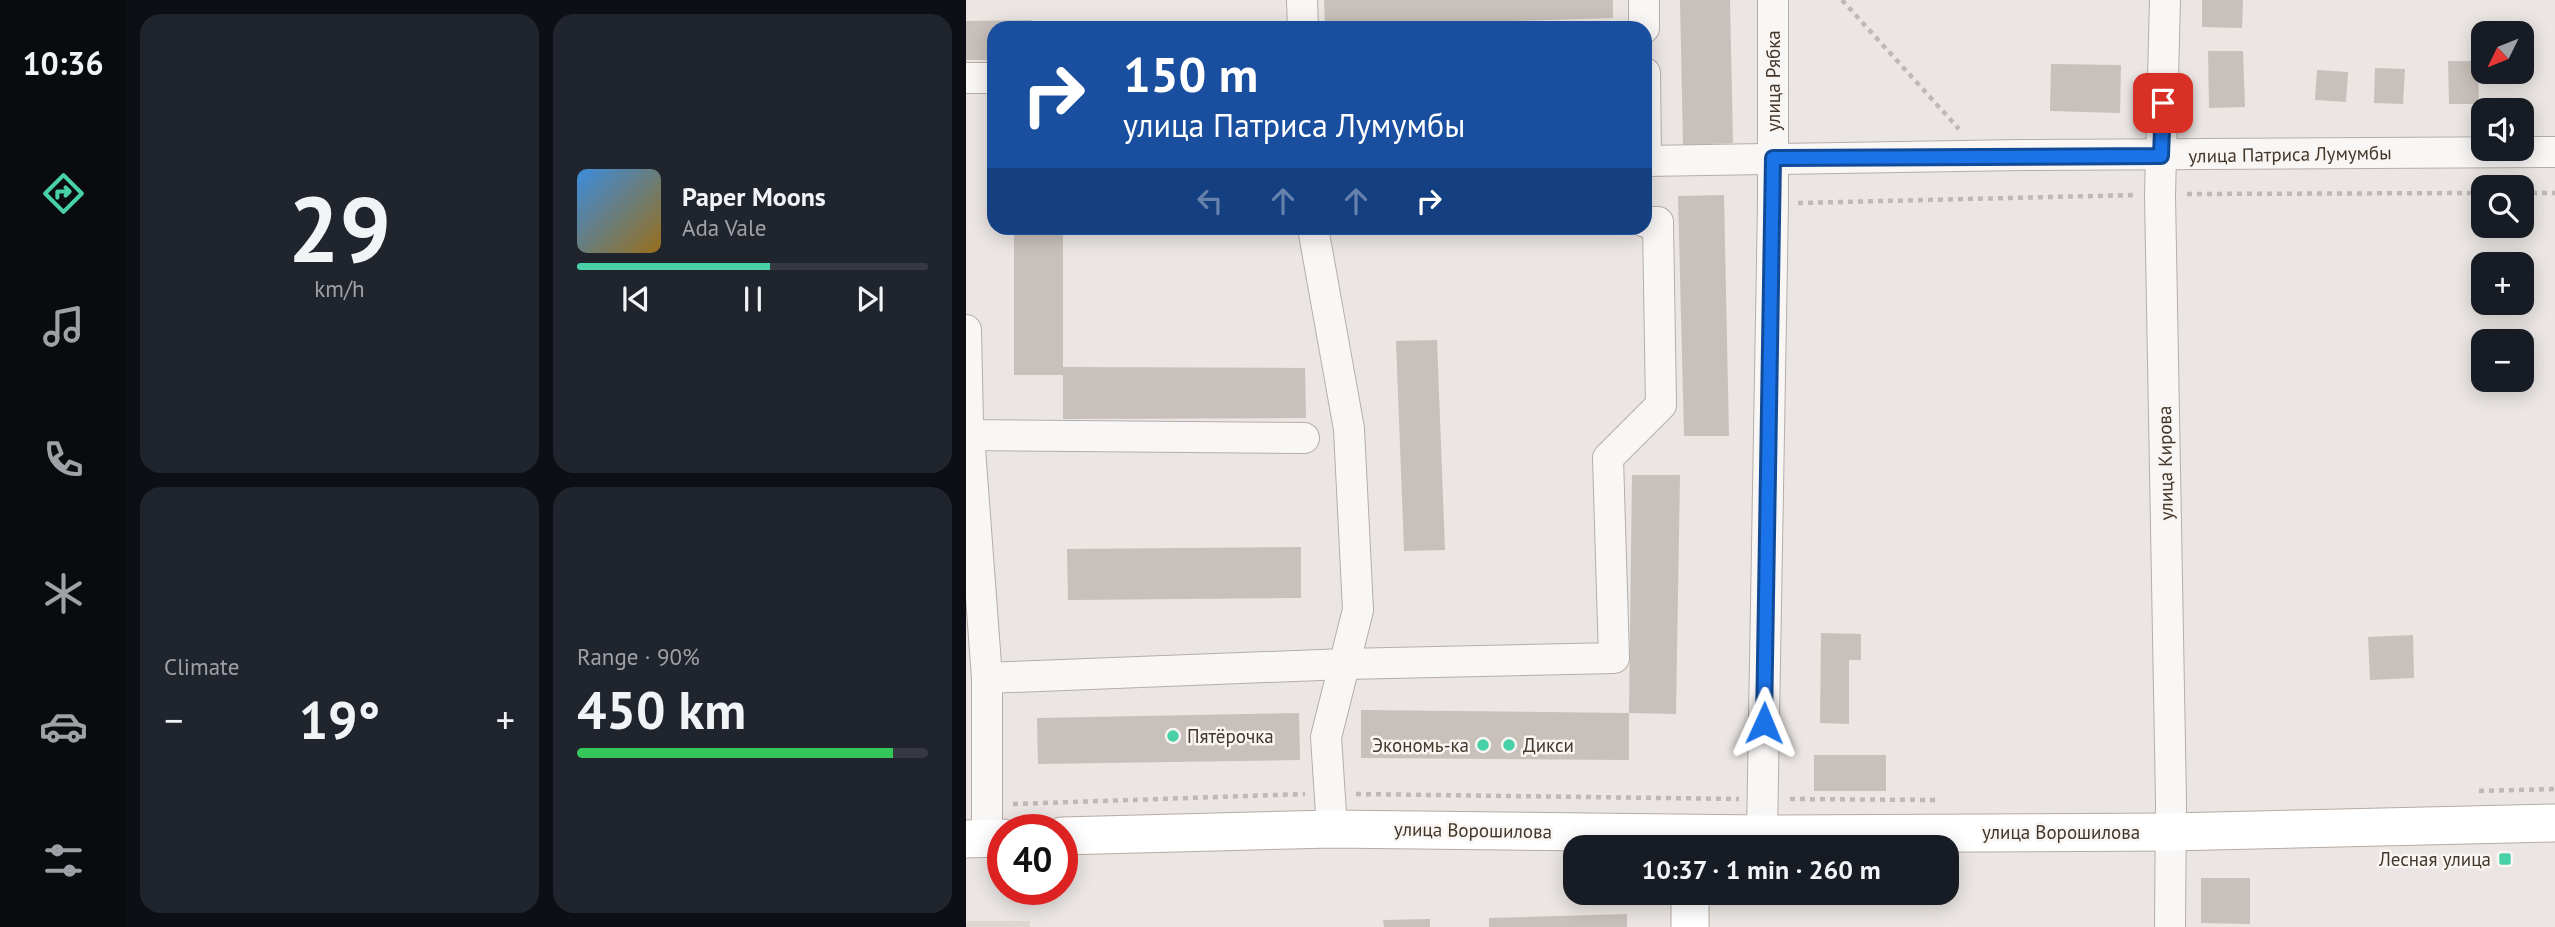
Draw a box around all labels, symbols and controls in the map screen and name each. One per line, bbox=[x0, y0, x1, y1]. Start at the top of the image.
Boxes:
north arrow bbox=[2471, 21, 2534, 84]
map controls bbox=[2471, 21, 2534, 392]
street label: улица Рябка bbox=[1761, 30, 1785, 132]
text: 10:36 bbox=[22, 42, 104, 84]
text: 150 m bbox=[1123, 42, 1258, 106]
icon: right bbox=[1008, 49, 1099, 140]
pin bbox=[2133, 73, 2193, 133]
icon: arrive bbox=[2144, 84, 2182, 122]
button: sound bbox=[2471, 98, 2534, 161]
text: улица Патриса Лумумбы bbox=[1123, 104, 1465, 146]
street label: улица Патриса Лумумбы bbox=[2188, 140, 2392, 168]
icon: directions bbox=[39, 169, 88, 218]
text: 29 bbox=[288, 169, 391, 287]
button: search bbox=[2471, 175, 2534, 238]
text: Paper Moons bbox=[682, 180, 826, 213]
icon: left bbox=[1191, 182, 1229, 220]
icon: ahead bbox=[1264, 182, 1302, 220]
icon: ahead bbox=[1337, 182, 1375, 220]
icon: right bbox=[1410, 182, 1448, 220]
text: Ada Vale bbox=[682, 213, 766, 242]
button: + bbox=[2471, 252, 2534, 315]
text: km/h bbox=[314, 274, 365, 303]
icon: previous bbox=[617, 280, 655, 318]
icon: pause bbox=[734, 280, 772, 318]
icon: next bbox=[851, 280, 889, 318]
icon: music bbox=[39, 302, 88, 351]
button: − bbox=[2471, 329, 2534, 392]
street label: улица Кирова bbox=[2152, 405, 2178, 521]
icon: phone bbox=[39, 435, 88, 484]
icon: climate bbox=[39, 569, 88, 618]
text: Range · 90% bbox=[577, 642, 700, 671]
text: Climate bbox=[164, 652, 239, 681]
text: 450 km bbox=[577, 676, 746, 743]
text: 19° bbox=[299, 686, 380, 753]
position arrow bbox=[1727, 686, 1801, 760]
text: − bbox=[164, 695, 183, 744]
text: + bbox=[496, 695, 515, 744]
icon: car bbox=[39, 702, 88, 751]
place label: Пятёрочка bbox=[1187, 724, 1274, 748]
marker: Пятёрочка bbox=[1165, 728, 1181, 744]
place label: Экономь-ка bbox=[1372, 733, 1469, 757]
place label: Дикси bbox=[1523, 733, 1574, 757]
marker: Экономь-ка bbox=[1475, 737, 1491, 753]
marker: Дикси bbox=[1501, 737, 1517, 753]
speed limit sign: 40 bbox=[987, 814, 1078, 905]
street label: улица Ворошилова bbox=[1394, 817, 1552, 843]
street label: улица Ворошилова bbox=[1982, 820, 2140, 844]
icon: filters bbox=[39, 836, 88, 885]
place label: Лесная улица bbox=[2378, 847, 2491, 871]
marker: Лесная улица bbox=[2497, 851, 2513, 867]
text: 10:37 · 1 min · 260 m bbox=[1641, 853, 1881, 886]

